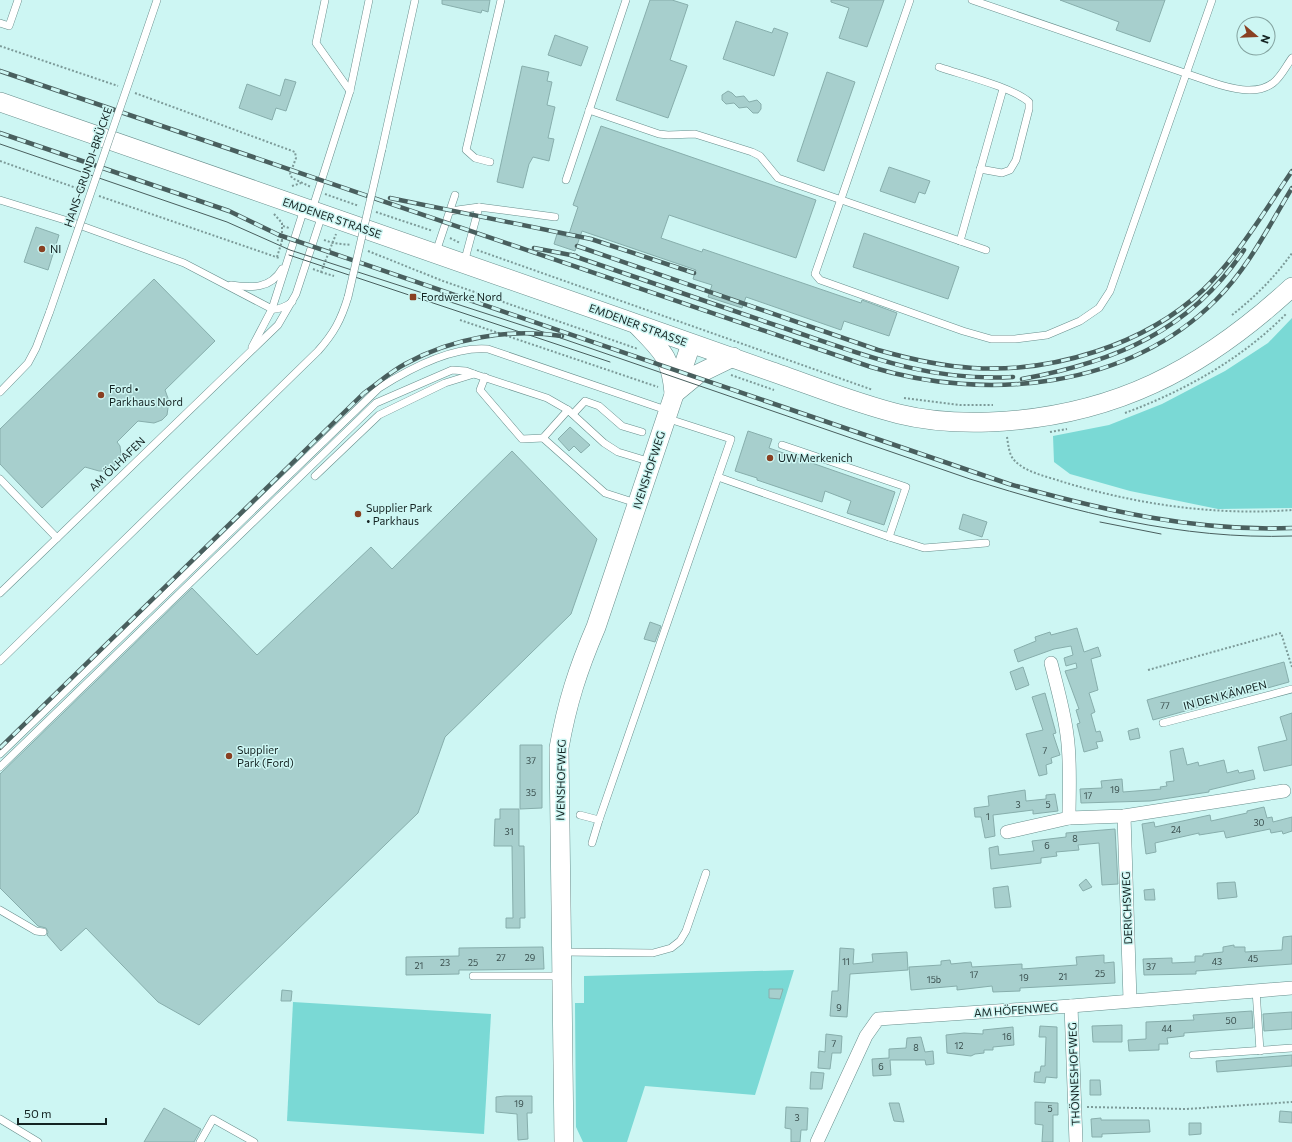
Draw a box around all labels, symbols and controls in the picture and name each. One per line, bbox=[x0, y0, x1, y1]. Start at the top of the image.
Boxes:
north arrow bbox=[1236, 16, 1276, 56]
text: N bbox=[1258, 33, 1273, 45]
street label: HANS-GRUNDI-BRÜCKE bbox=[60, 105, 114, 229]
street label: EMDENER STRASSE bbox=[281, 194, 383, 241]
place label: NI bbox=[50, 242, 61, 255]
marker: NI bbox=[37, 244, 47, 254]
place label: Fordwerke Nord bbox=[421, 290, 502, 303]
marker: Fordwerke Nord bbox=[408, 292, 418, 302]
street label: EMDENER STRASSE bbox=[587, 301, 689, 348]
place label: Ford • Parkhaus Nord bbox=[109, 382, 183, 408]
marker: Ford • Parkhaus Nord bbox=[96, 390, 106, 400]
street label: IVENSHOFWEG bbox=[630, 429, 667, 510]
street label: AM ÖLHAFEN bbox=[85, 433, 147, 493]
place label: UW Merkenich bbox=[778, 451, 852, 464]
marker: UW Merkenich bbox=[765, 453, 775, 463]
place label: Supplier Park • Parkhaus bbox=[366, 501, 433, 527]
marker: Supplier Park • Parkhaus bbox=[353, 509, 363, 519]
street label: IN DEN KÄMPEN bbox=[1182, 676, 1268, 712]
house number: 77 bbox=[1160, 700, 1170, 711]
street label: IVENSHOFWEG bbox=[553, 739, 568, 821]
place label: Supplier Park (Ford) bbox=[237, 743, 294, 769]
house number: 7 bbox=[1043, 745, 1048, 756]
marker: Supplier Park (Ford) bbox=[224, 751, 234, 761]
house number: 37 bbox=[526, 755, 536, 766]
house number: 19 bbox=[1110, 784, 1120, 795]
house number: 35 bbox=[526, 787, 536, 798]
house number: 17 bbox=[1084, 790, 1093, 801]
house number: 3 bbox=[1015, 799, 1021, 810]
house number: 5 bbox=[1045, 799, 1051, 810]
house number: 1 bbox=[986, 811, 990, 822]
house number: 30 bbox=[1253, 817, 1265, 828]
house number: 24 bbox=[1171, 824, 1182, 835]
house number: 31 bbox=[505, 826, 513, 837]
house number: 8 bbox=[1072, 833, 1078, 844]
house number: 6 bbox=[1044, 840, 1050, 851]
street label: DERICHSWEG bbox=[1119, 871, 1134, 945]
house number: 27 bbox=[496, 952, 506, 963]
house number: 29 bbox=[525, 952, 535, 963]
house number: 45 bbox=[1248, 953, 1258, 964]
house number: 11 bbox=[842, 956, 850, 967]
house number: 43 bbox=[1212, 956, 1222, 967]
house number: 23 bbox=[440, 957, 450, 968]
house number: 25 bbox=[468, 957, 478, 968]
house number: 21 bbox=[415, 960, 423, 971]
house number: 37 bbox=[1146, 961, 1156, 972]
house number: 25 bbox=[1095, 968, 1105, 979]
house number: 17 bbox=[970, 969, 979, 980]
house number: 21 bbox=[1059, 971, 1067, 982]
house number: 19 bbox=[1019, 972, 1029, 983]
house number: 15b bbox=[927, 974, 941, 985]
street label: AM HÖFENWEG bbox=[973, 999, 1059, 1019]
house number: 9 bbox=[836, 1002, 842, 1013]
house number: 50 bbox=[1225, 1015, 1237, 1026]
street label: THÖNNESHOFWEG bbox=[1064, 1022, 1082, 1126]
house number: 44 bbox=[1162, 1023, 1173, 1034]
house number: 16 bbox=[1002, 1031, 1012, 1042]
house number: 7 bbox=[832, 1038, 837, 1049]
house number: 12 bbox=[955, 1040, 963, 1051]
house number: 8 bbox=[913, 1042, 919, 1053]
house number: 6 bbox=[878, 1061, 884, 1072]
house number: 19 bbox=[514, 1098, 524, 1109]
scale bar bbox=[18, 1100, 106, 1126]
house number: 5 bbox=[1047, 1103, 1053, 1114]
text: 50 m bbox=[24, 1106, 52, 1120]
house number: 3 bbox=[794, 1112, 800, 1123]

